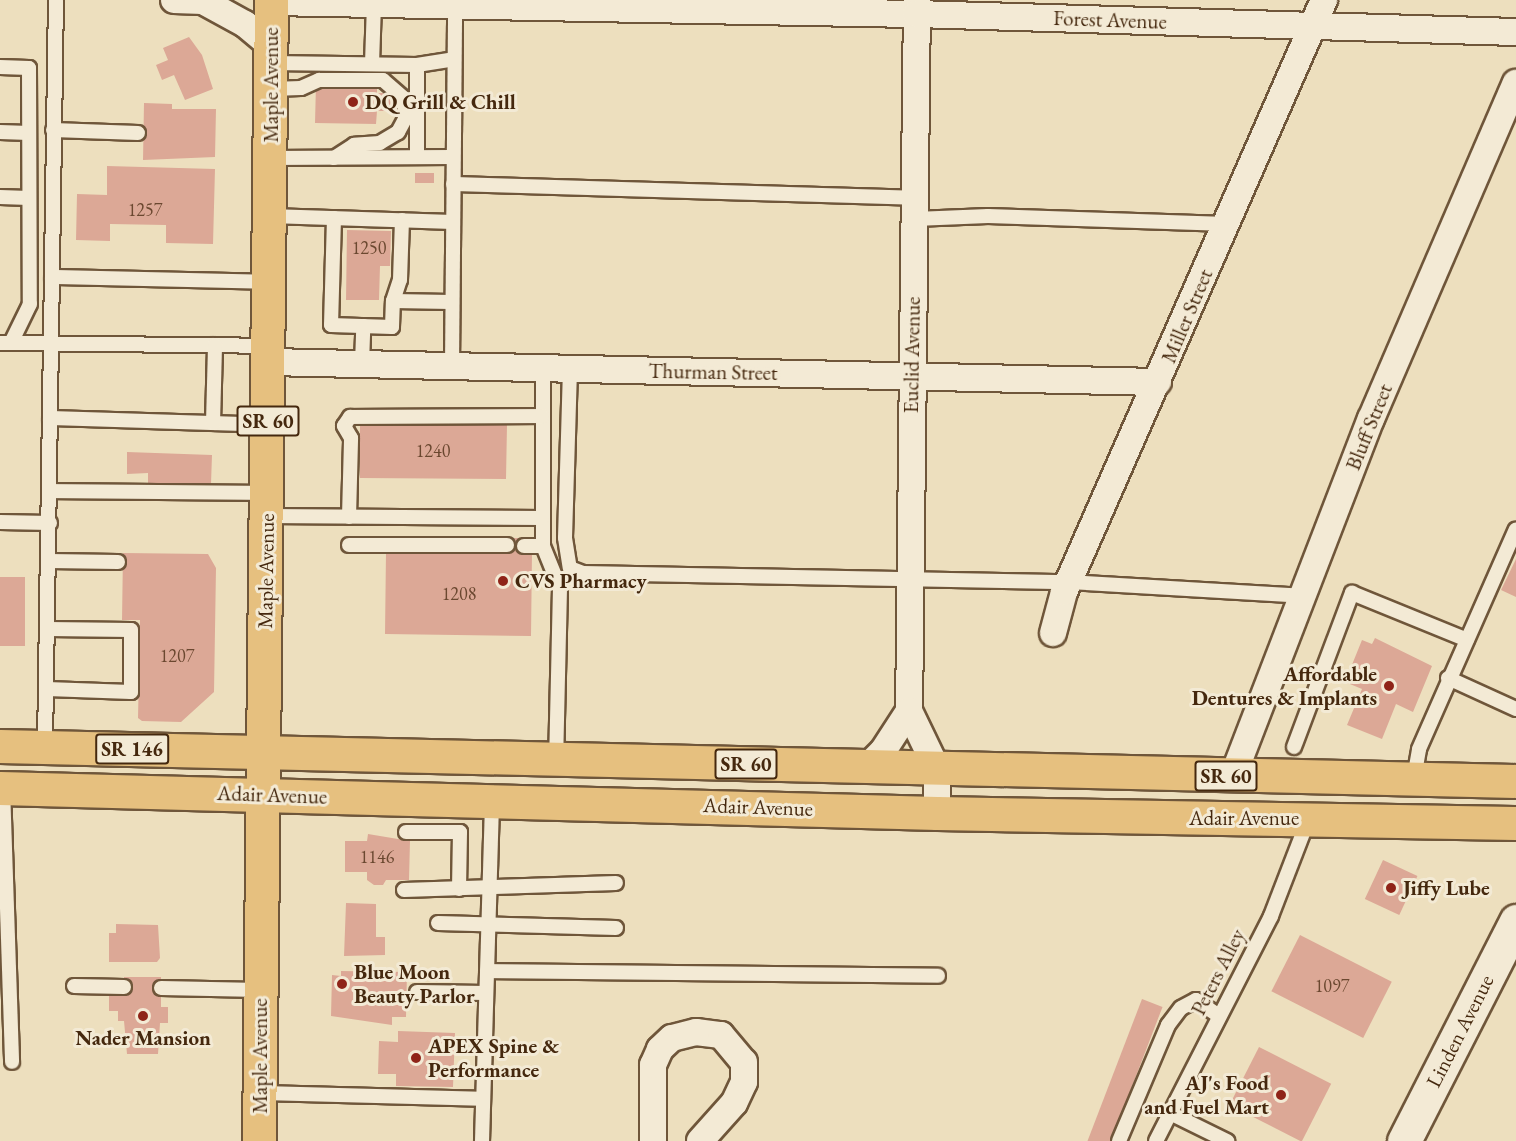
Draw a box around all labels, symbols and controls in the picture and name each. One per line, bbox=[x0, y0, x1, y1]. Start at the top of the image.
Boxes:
street label: Forest Avenue bbox=[1053, 5, 1167, 35]
street label: Maple Avenue bbox=[258, 27, 284, 143]
place label: DQ Grill & Chill bbox=[365, 89, 516, 115]
marker: DQ Grill & Chill bbox=[346, 95, 360, 109]
house number: 1257 bbox=[128, 199, 162, 221]
house number: 1250 bbox=[352, 237, 386, 259]
street label: Miller Street bbox=[1156, 265, 1218, 367]
street label: Euclid Avenue bbox=[898, 296, 926, 414]
street label: Thurman Street bbox=[648, 358, 778, 386]
street label: Bluff Street bbox=[1340, 380, 1398, 474]
road number: SR 60 bbox=[236, 404, 300, 438]
house number: 1240 bbox=[416, 440, 450, 462]
street label: Maple Avenue bbox=[252, 513, 280, 629]
place label: CVS Pharmacy bbox=[515, 568, 647, 594]
marker: CVS Pharmacy bbox=[496, 574, 510, 588]
house number: 1208 bbox=[442, 583, 476, 605]
house number: 1207 bbox=[160, 645, 194, 667]
place label: Affordable Dentures & Implants bbox=[1192, 661, 1377, 711]
marker: Affordable Dentures & Implants bbox=[1382, 679, 1396, 693]
road number: SR 146 bbox=[94, 732, 170, 766]
road number: SR 60 bbox=[714, 747, 777, 781]
road number: SR 60 bbox=[1194, 759, 1258, 793]
street label: Adair Avenue bbox=[217, 780, 327, 810]
street label: Adair Avenue bbox=[703, 792, 813, 822]
street label: Adair Avenue bbox=[1189, 805, 1299, 831]
house number: 1146 bbox=[360, 846, 394, 868]
place label: Jiffy Lube bbox=[1403, 875, 1490, 901]
marker: Jiffy Lube bbox=[1384, 881, 1398, 895]
street label: Peters Alley bbox=[1186, 925, 1250, 1019]
place label: Blue Moon Beauty Parlor bbox=[354, 959, 475, 1009]
street label: Linden Avenue bbox=[1421, 971, 1499, 1091]
house number: 1097 bbox=[1315, 975, 1349, 997]
marker: Blue Moon Beauty Parlor bbox=[335, 977, 349, 991]
street label: Maple Avenue bbox=[247, 998, 273, 1114]
marker: Nader Mansion bbox=[136, 1009, 150, 1023]
place label: Nader Mansion bbox=[75, 1025, 211, 1051]
place label: APEX Spine & Performance bbox=[428, 1033, 559, 1083]
marker: APEX Spine & Performance bbox=[409, 1051, 423, 1065]
place label: AJ's Food and Fuel Mart bbox=[1144, 1070, 1269, 1120]
marker: AJ's Food and Fuel Mart bbox=[1274, 1088, 1288, 1102]

